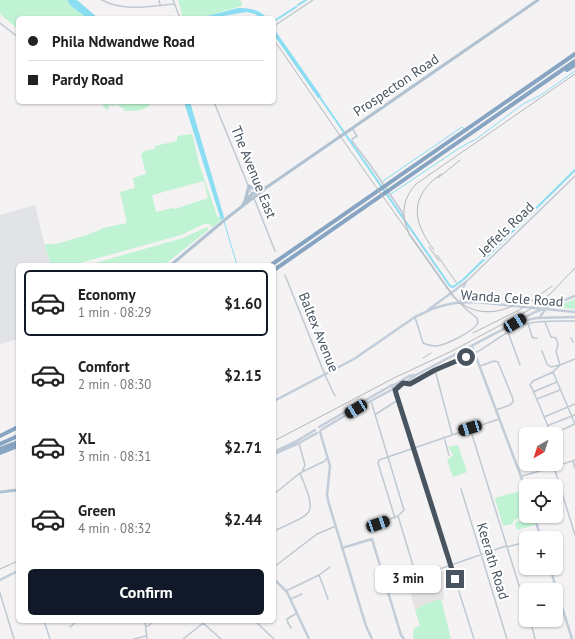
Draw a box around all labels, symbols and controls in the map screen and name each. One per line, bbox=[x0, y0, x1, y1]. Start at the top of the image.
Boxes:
text: Phila Ndwandwe Road bbox=[52, 32, 195, 51]
street label: Prospecton Road bbox=[350, 50, 442, 120]
text: Pardy Road bbox=[52, 70, 123, 89]
street label: The Avenue East bbox=[227, 123, 281, 221]
street label: Jeffels Road bbox=[474, 198, 538, 261]
icon: car bbox=[30, 285, 66, 321]
text: Economy bbox=[78, 285, 136, 304]
street label: Wanda Cele Road bbox=[460, 285, 564, 311]
street label: Baltex Avenue bbox=[295, 289, 343, 375]
text: $1.60 bbox=[224, 294, 262, 313]
text: 1 min · 08:29 bbox=[78, 304, 151, 321]
car bbox=[502, 312, 528, 334]
route start bbox=[457, 348, 475, 366]
icon: car bbox=[30, 357, 66, 393]
text: Comfort bbox=[78, 357, 130, 376]
text: $2.15 bbox=[224, 366, 262, 385]
text: 2 min · 08:30 bbox=[78, 376, 151, 393]
car bbox=[343, 398, 369, 420]
car bbox=[457, 419, 483, 437]
north arrow bbox=[519, 427, 563, 471]
map controls bbox=[519, 427, 563, 627]
icon: car bbox=[30, 429, 66, 465]
text: XL bbox=[78, 429, 95, 448]
text: $2.71 bbox=[224, 438, 262, 457]
text: 3 min · 08:31 bbox=[78, 448, 151, 465]
button: locate bbox=[519, 479, 563, 523]
icon: car bbox=[30, 501, 66, 537]
text: Green bbox=[78, 501, 116, 520]
text: $2.44 bbox=[224, 510, 262, 529]
car bbox=[365, 514, 391, 534]
text: 4 min · 08:32 bbox=[78, 520, 151, 537]
street label: Keerath Road bbox=[473, 520, 513, 602]
button: + bbox=[519, 531, 563, 575]
callout: 3 min bbox=[375, 565, 441, 593]
button: Confirm bbox=[28, 569, 264, 615]
text: 3 min bbox=[392, 570, 424, 587]
route end bbox=[446, 570, 464, 588]
button: − bbox=[519, 583, 563, 627]

